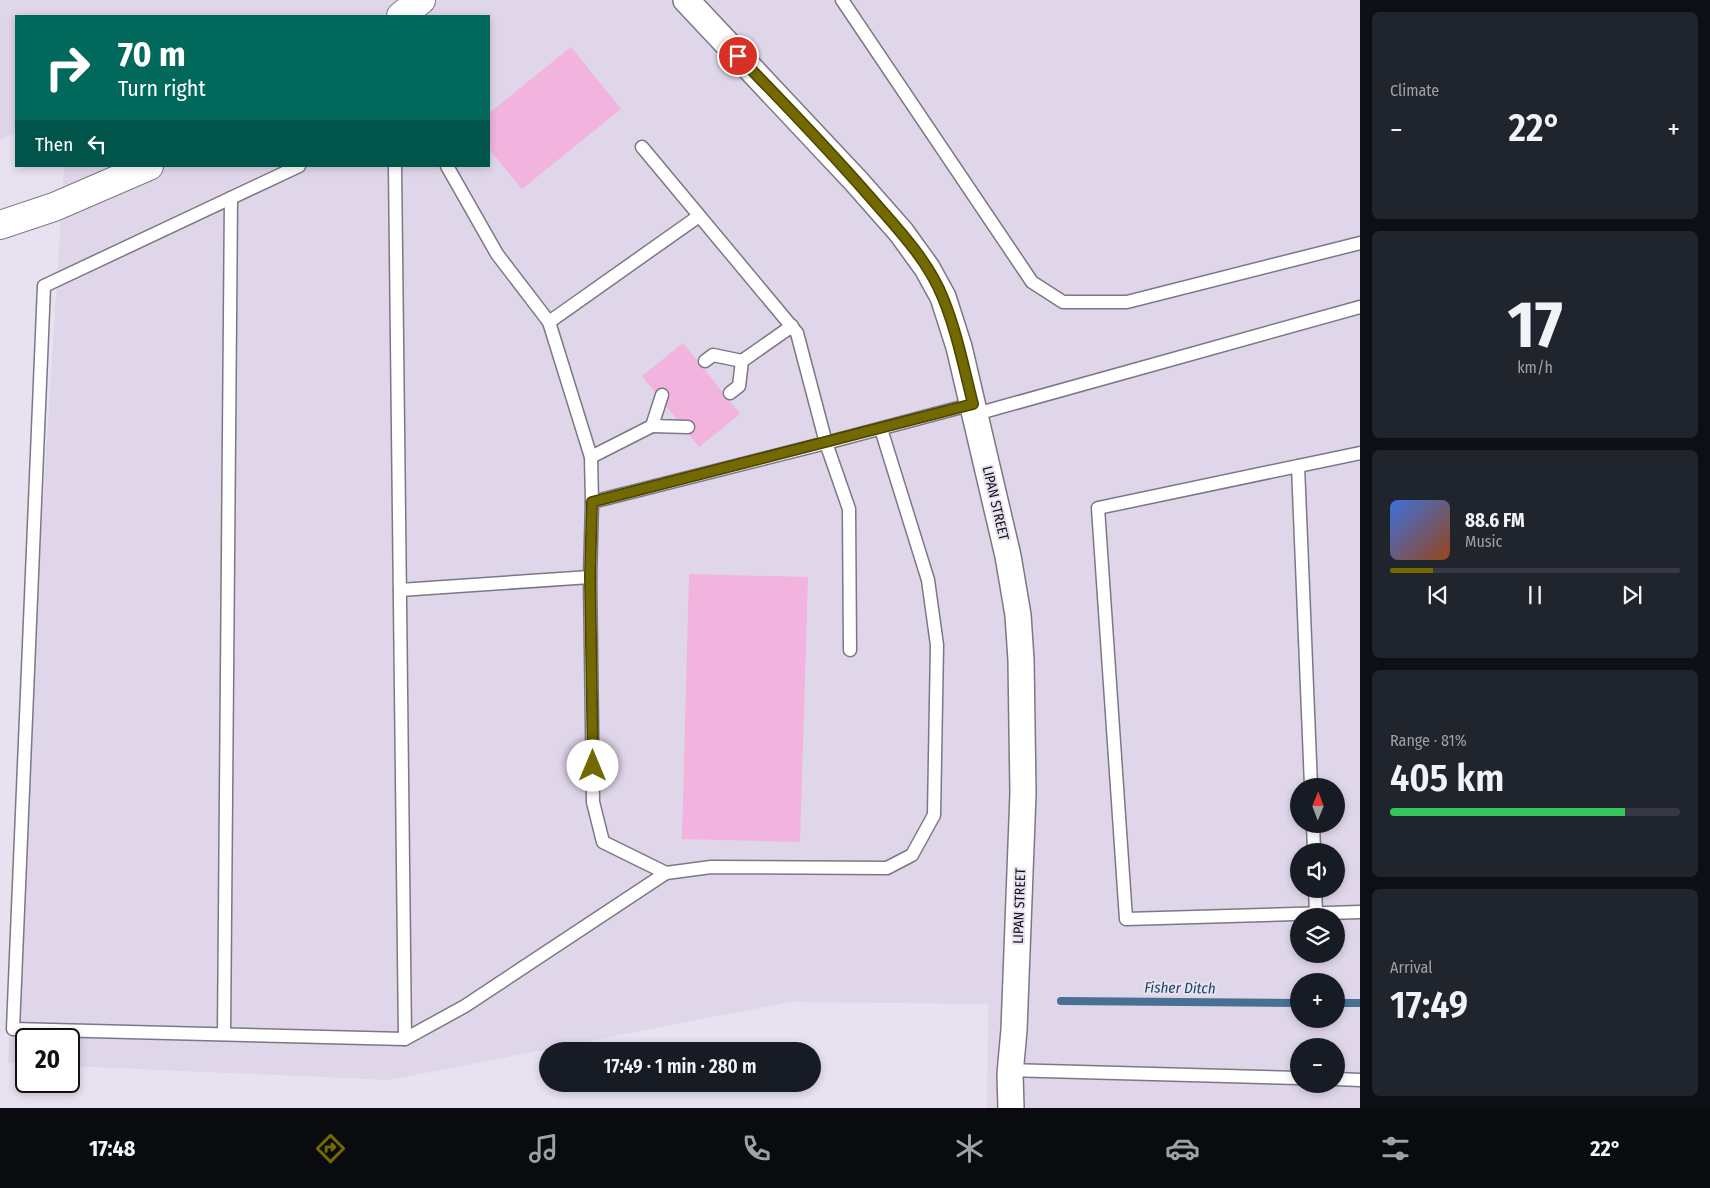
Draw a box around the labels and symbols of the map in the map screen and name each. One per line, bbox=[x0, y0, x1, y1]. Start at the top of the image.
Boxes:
pin bbox=[717, 35, 759, 77]
street label: LIPAN STREET bbox=[979, 464, 1012, 542]
position arrow bbox=[566, 739, 618, 791]
north arrow bbox=[1290, 778, 1345, 832]
street label: LIPAN STREET bbox=[1010, 867, 1029, 944]
water label: Fisher Ditch bbox=[1144, 978, 1216, 998]
speed limit sign: 20 bbox=[15, 1028, 80, 1093]

